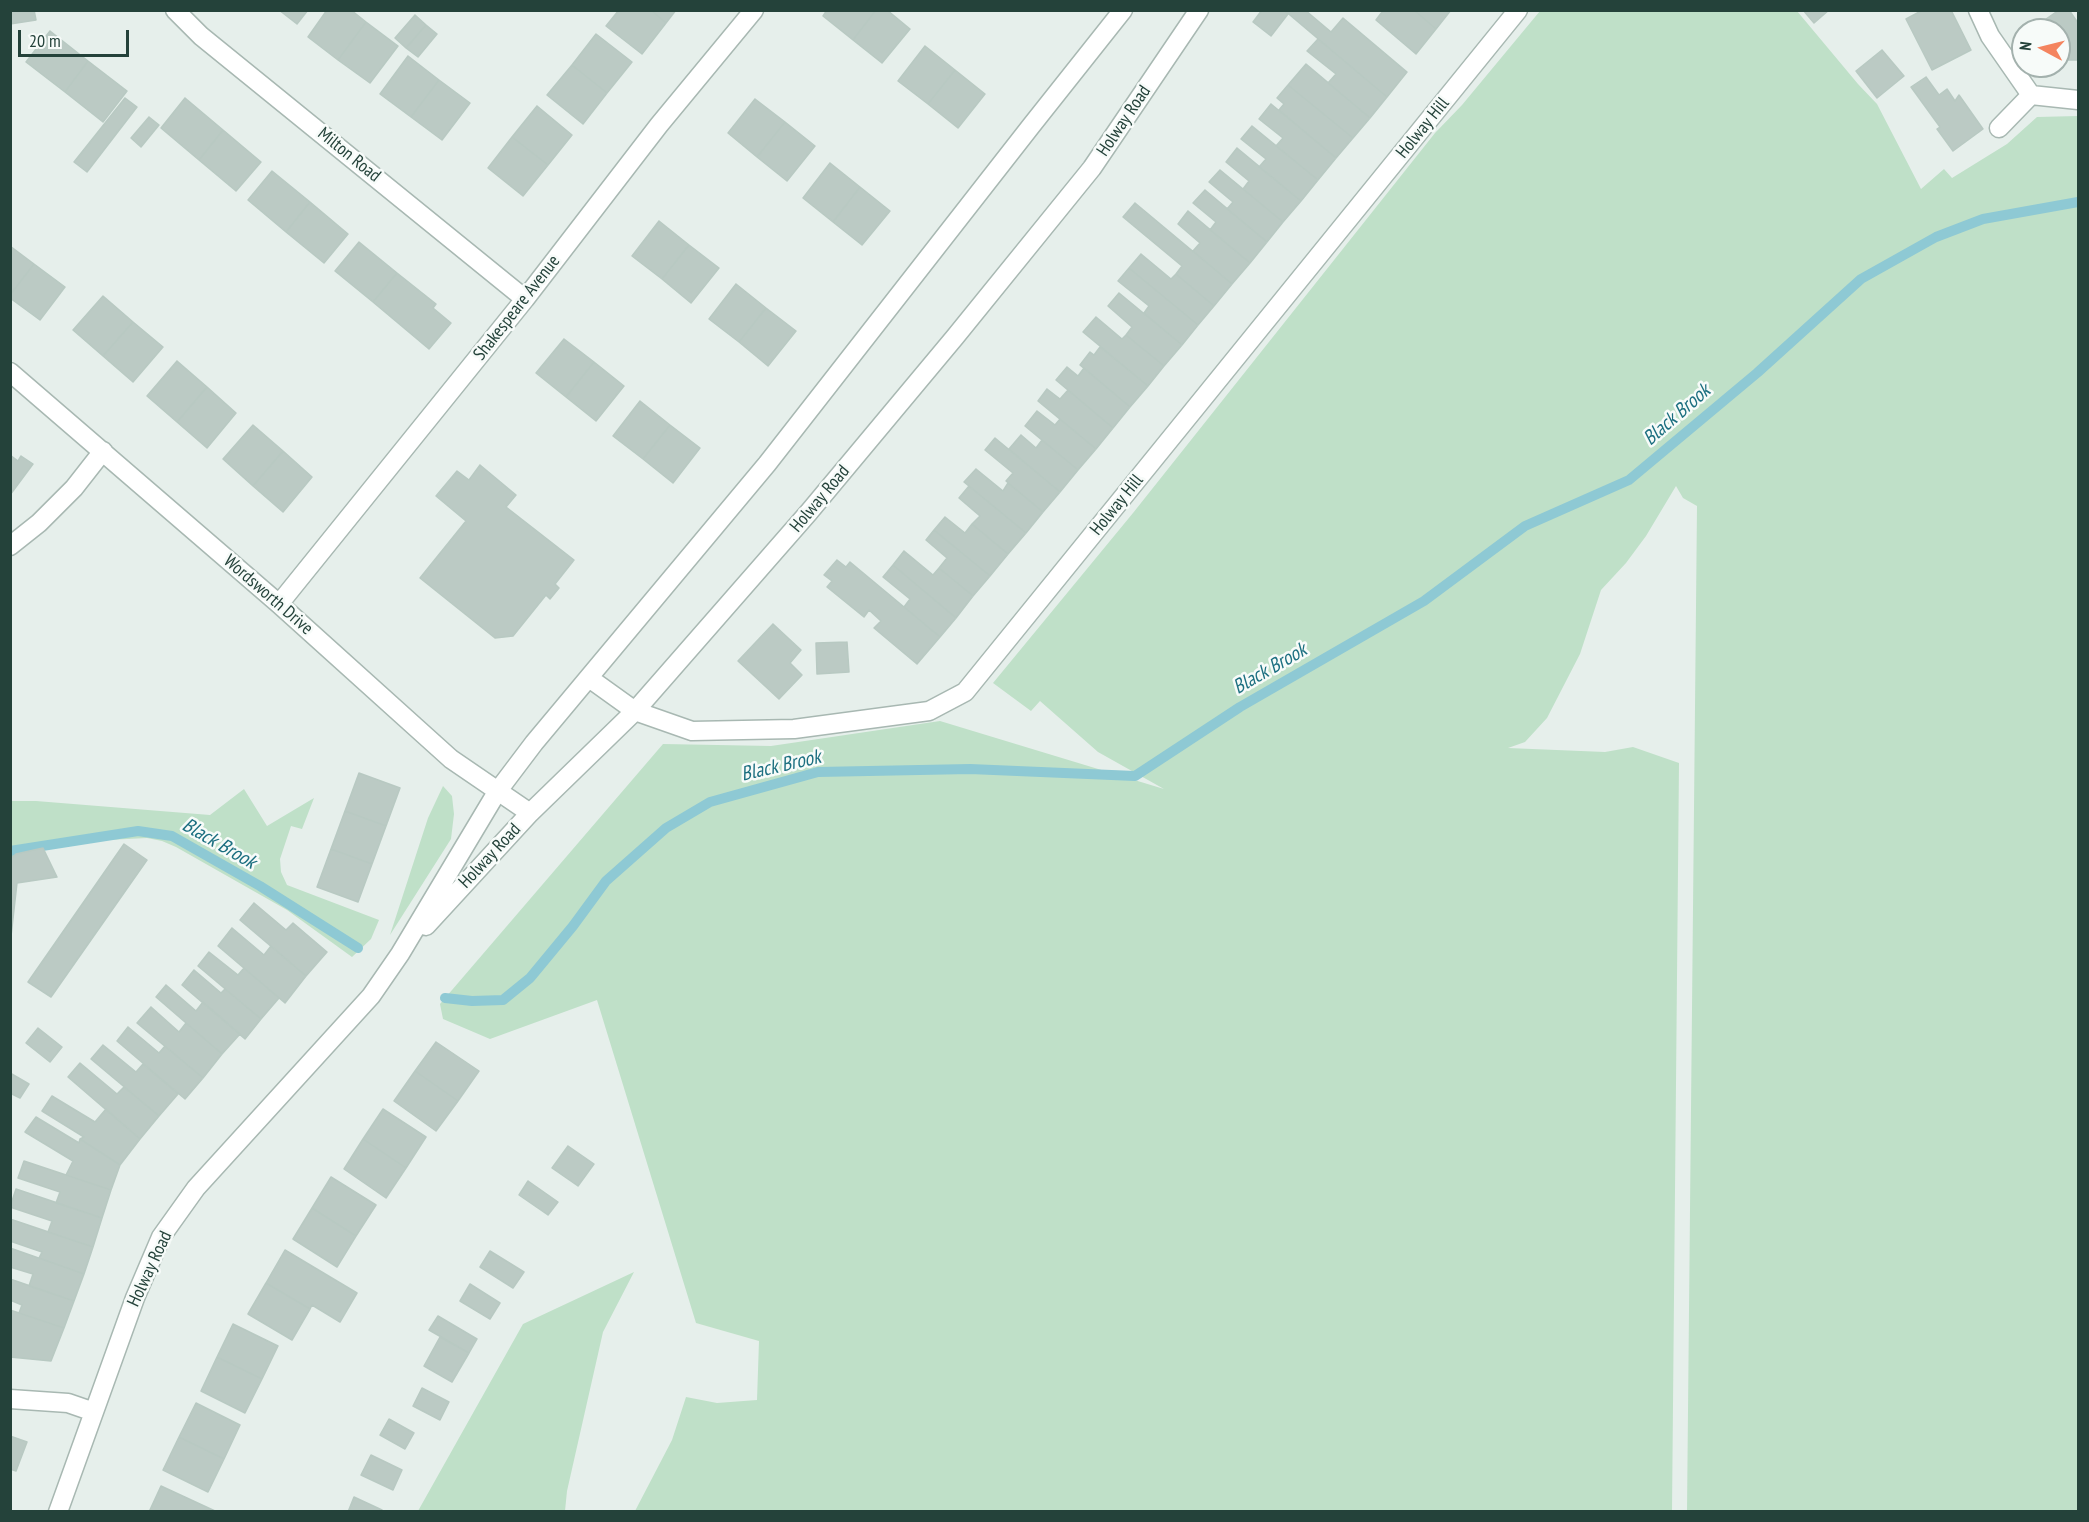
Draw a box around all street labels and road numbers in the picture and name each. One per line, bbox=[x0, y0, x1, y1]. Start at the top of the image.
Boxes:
street label: Holway Road bbox=[1092, 81, 1156, 161]
street label: Holway Hill bbox=[1392, 93, 1454, 163]
street label: Milton Road bbox=[313, 123, 385, 187]
street label: Shakespeare Avenue bbox=[469, 251, 565, 365]
street label: Holway Road bbox=[786, 461, 854, 537]
street label: Holway Hill bbox=[1086, 470, 1148, 540]
street label: Wordsworth Drive bbox=[219, 550, 317, 640]
street label: Holway Road bbox=[455, 819, 525, 893]
street label: Holway Road bbox=[123, 1228, 177, 1310]

